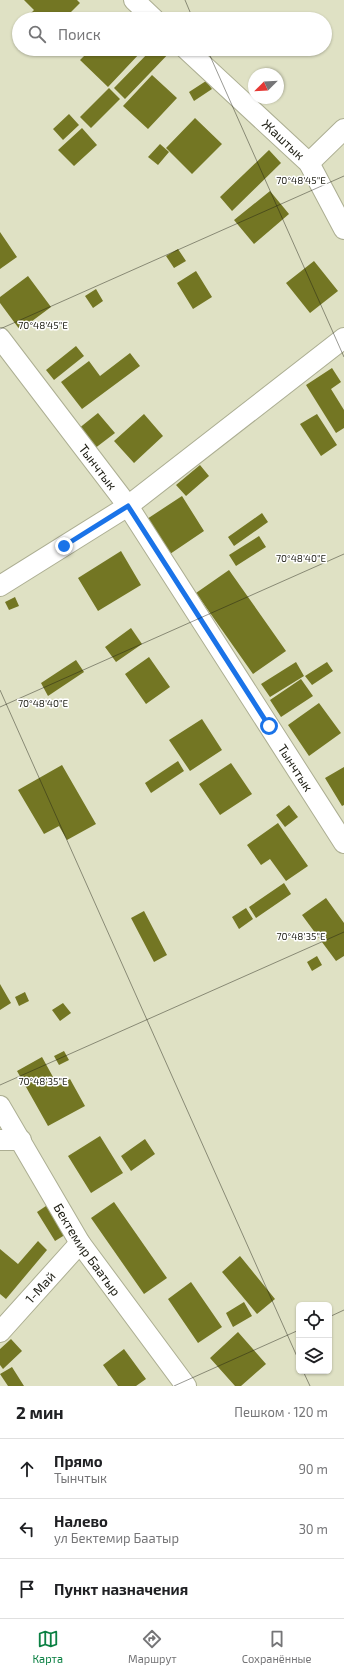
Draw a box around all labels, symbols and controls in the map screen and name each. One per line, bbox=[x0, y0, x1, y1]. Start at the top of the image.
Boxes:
search box bbox=[12, 12, 332, 56]
icon: search bbox=[26, 23, 48, 45]
text: Поиск bbox=[58, 25, 101, 43]
north arrow bbox=[248, 68, 284, 104]
street label: Жаштык bbox=[259, 116, 308, 163]
text: 70°48'45"E bbox=[276, 174, 326, 186]
text: 70°48'45"E bbox=[18, 319, 68, 331]
street label: Тынчтык bbox=[76, 441, 121, 493]
route end bbox=[55, 537, 73, 555]
text: 70°48'40"E bbox=[276, 552, 326, 564]
text: 70°48'40"E bbox=[18, 697, 68, 709]
route start bbox=[260, 717, 278, 735]
street label: Тынчтык bbox=[275, 741, 317, 794]
text: 70°48'35"E bbox=[276, 930, 326, 942]
text: 70°48'35"E bbox=[18, 1075, 68, 1087]
street label: Бектемир Баатыр bbox=[50, 1200, 124, 1299]
street label: 1-Май bbox=[22, 1268, 59, 1307]
map controls bbox=[296, 1302, 332, 1374]
button: locate bbox=[296, 1302, 332, 1338]
button: layers bbox=[296, 1338, 332, 1374]
text: 2 мин bbox=[16, 1402, 64, 1422]
text: Пешком · 120 m bbox=[234, 1404, 328, 1420]
text: Прямо bbox=[54, 1452, 103, 1470]
icon: ahead bbox=[16, 1458, 38, 1480]
text: 90 m bbox=[298, 1461, 328, 1477]
text: Тынчтык bbox=[54, 1470, 107, 1486]
text: Налево bbox=[54, 1512, 108, 1530]
icon: left bbox=[16, 1518, 38, 1540]
text: 30 m bbox=[299, 1521, 328, 1537]
text: ул Бектемир Баатыр bbox=[54, 1530, 179, 1546]
icon: arrive bbox=[16, 1578, 38, 1600]
text: Пункт назначения bbox=[54, 1580, 188, 1598]
tab: Карта bbox=[33, 1628, 63, 1665]
tab: Маршрут bbox=[128, 1628, 177, 1665]
tab: Сохранённые bbox=[242, 1628, 311, 1665]

